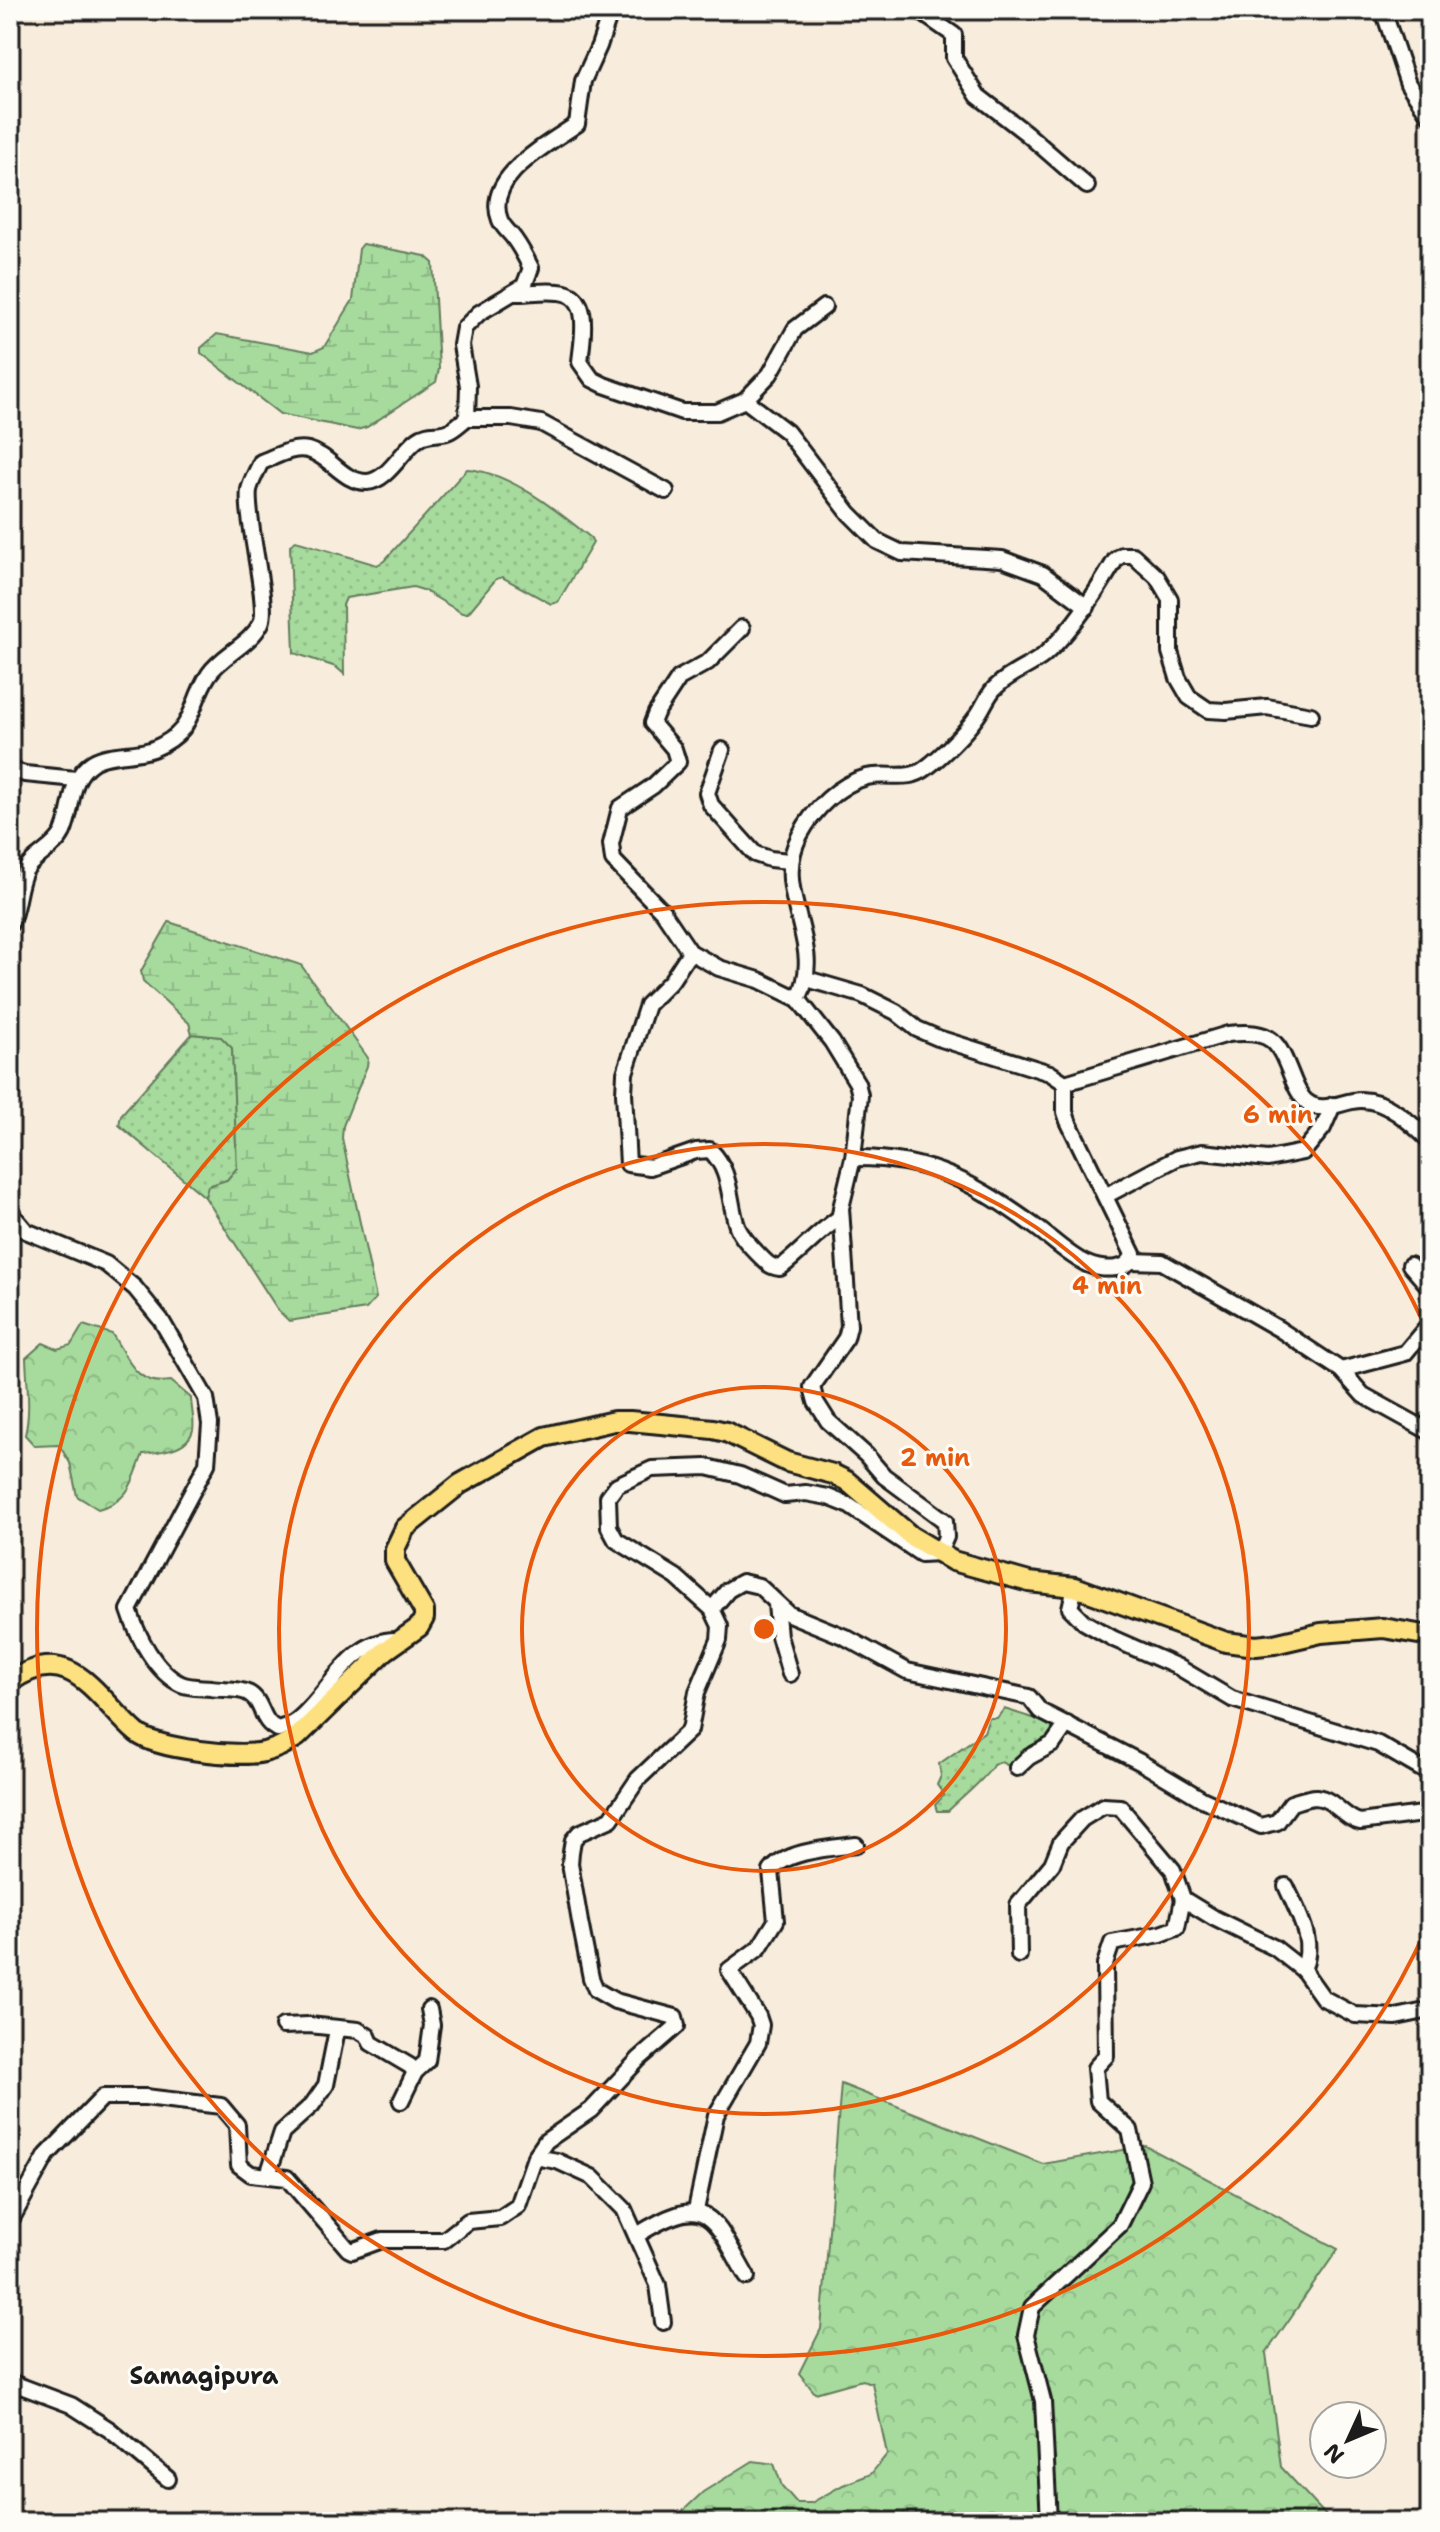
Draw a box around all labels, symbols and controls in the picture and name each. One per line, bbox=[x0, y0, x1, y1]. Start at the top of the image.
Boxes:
text: 6 min bbox=[1243, 1099, 1313, 1131]
text: 4 min bbox=[1072, 1270, 1142, 1302]
text: 2 min bbox=[900, 1442, 970, 1474]
centre of rings bbox=[750, 1615, 778, 1643]
district label: Samagipura bbox=[130, 2360, 279, 2392]
north arrow bbox=[1308, 2400, 1388, 2480]
text: N bbox=[1317, 2437, 1350, 2470]

